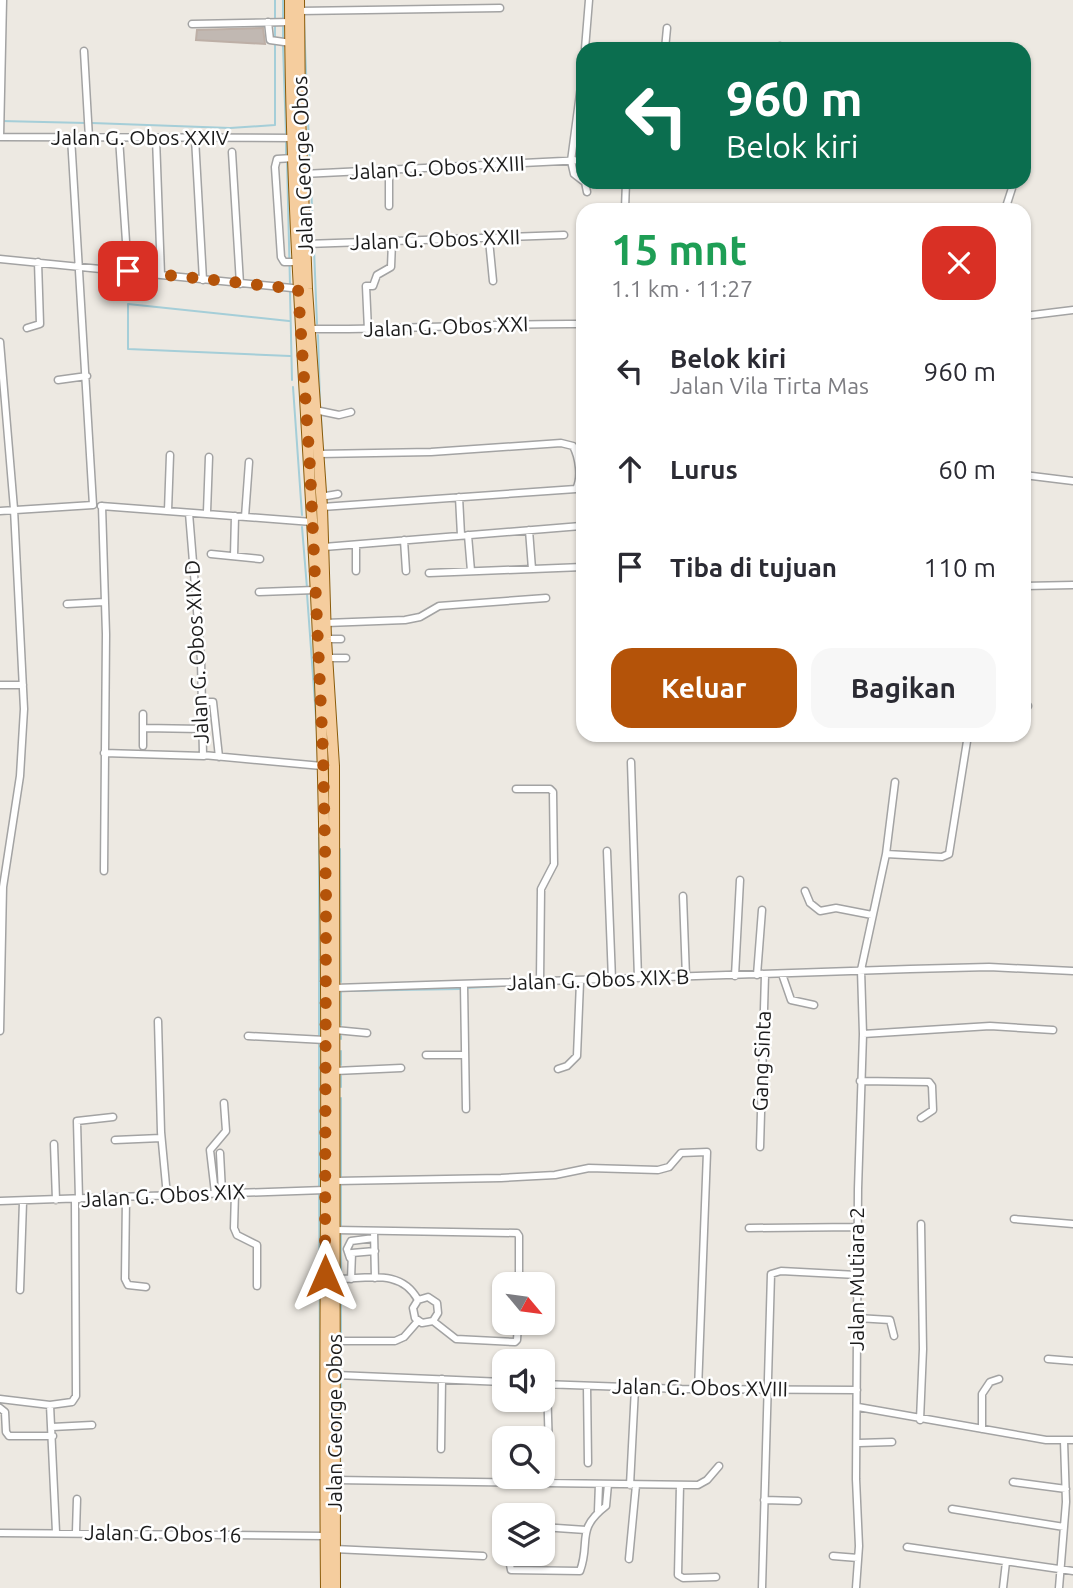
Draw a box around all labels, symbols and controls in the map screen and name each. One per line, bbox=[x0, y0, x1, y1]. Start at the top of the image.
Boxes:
icon: left bbox=[611, 70, 702, 161]
text: 960 m bbox=[726, 70, 863, 125]
street label: Jalan George Obos bbox=[287, 75, 317, 255]
street label: Jalan G. Obos XXIV bbox=[51, 125, 230, 149]
text: Belok kiri bbox=[726, 128, 858, 164]
street label: Jalan G. Obos XXIII bbox=[349, 150, 525, 184]
street label: Jalan G. Obos XXII bbox=[349, 224, 521, 254]
text: 15 mnt bbox=[611, 226, 747, 273]
button: close bbox=[922, 226, 996, 300]
pin bbox=[98, 241, 158, 301]
icon: arrive bbox=[109, 252, 147, 290]
text: 1.1 km · 11:27 bbox=[611, 276, 753, 301]
street label: Jalan G. Obos XXI bbox=[363, 311, 529, 341]
text: Belok kiri bbox=[670, 344, 786, 373]
icon: left bbox=[611, 352, 649, 390]
text: 960 m bbox=[924, 357, 996, 386]
text: Jalan Vila Tirta Mas bbox=[670, 373, 869, 398]
icon: ahead bbox=[611, 450, 649, 488]
text: Lurus bbox=[670, 455, 738, 484]
text: 60 m bbox=[938, 455, 996, 484]
icon: arrive bbox=[611, 548, 649, 586]
text: Tiba di tujuan bbox=[670, 553, 837, 582]
text: 110 m bbox=[924, 553, 996, 582]
street label: Jalan G. Obos XIX D bbox=[179, 559, 213, 745]
button: Keluar bbox=[611, 648, 797, 728]
button: Bagikan bbox=[811, 648, 996, 728]
street label: Jalan G. Obos XIX B bbox=[506, 964, 690, 994]
street label: Gang Sinta bbox=[747, 1010, 775, 1112]
street label: Jalan G. Obos XIX bbox=[80, 1179, 246, 1211]
street label: Jalan Mutiara 2 bbox=[844, 1207, 868, 1351]
position arrow bbox=[288, 1239, 362, 1313]
north arrow bbox=[492, 1272, 555, 1335]
map controls bbox=[492, 1272, 555, 1566]
street label: Jalan George Obos bbox=[322, 1334, 346, 1512]
button: sound bbox=[492, 1349, 555, 1412]
street label: Jalan G. Obos XVIII bbox=[612, 1373, 788, 1401]
button: search bbox=[492, 1426, 555, 1489]
button: layers bbox=[492, 1503, 555, 1566]
street label: Jalan G. Obos 16 bbox=[84, 1520, 242, 1546]

